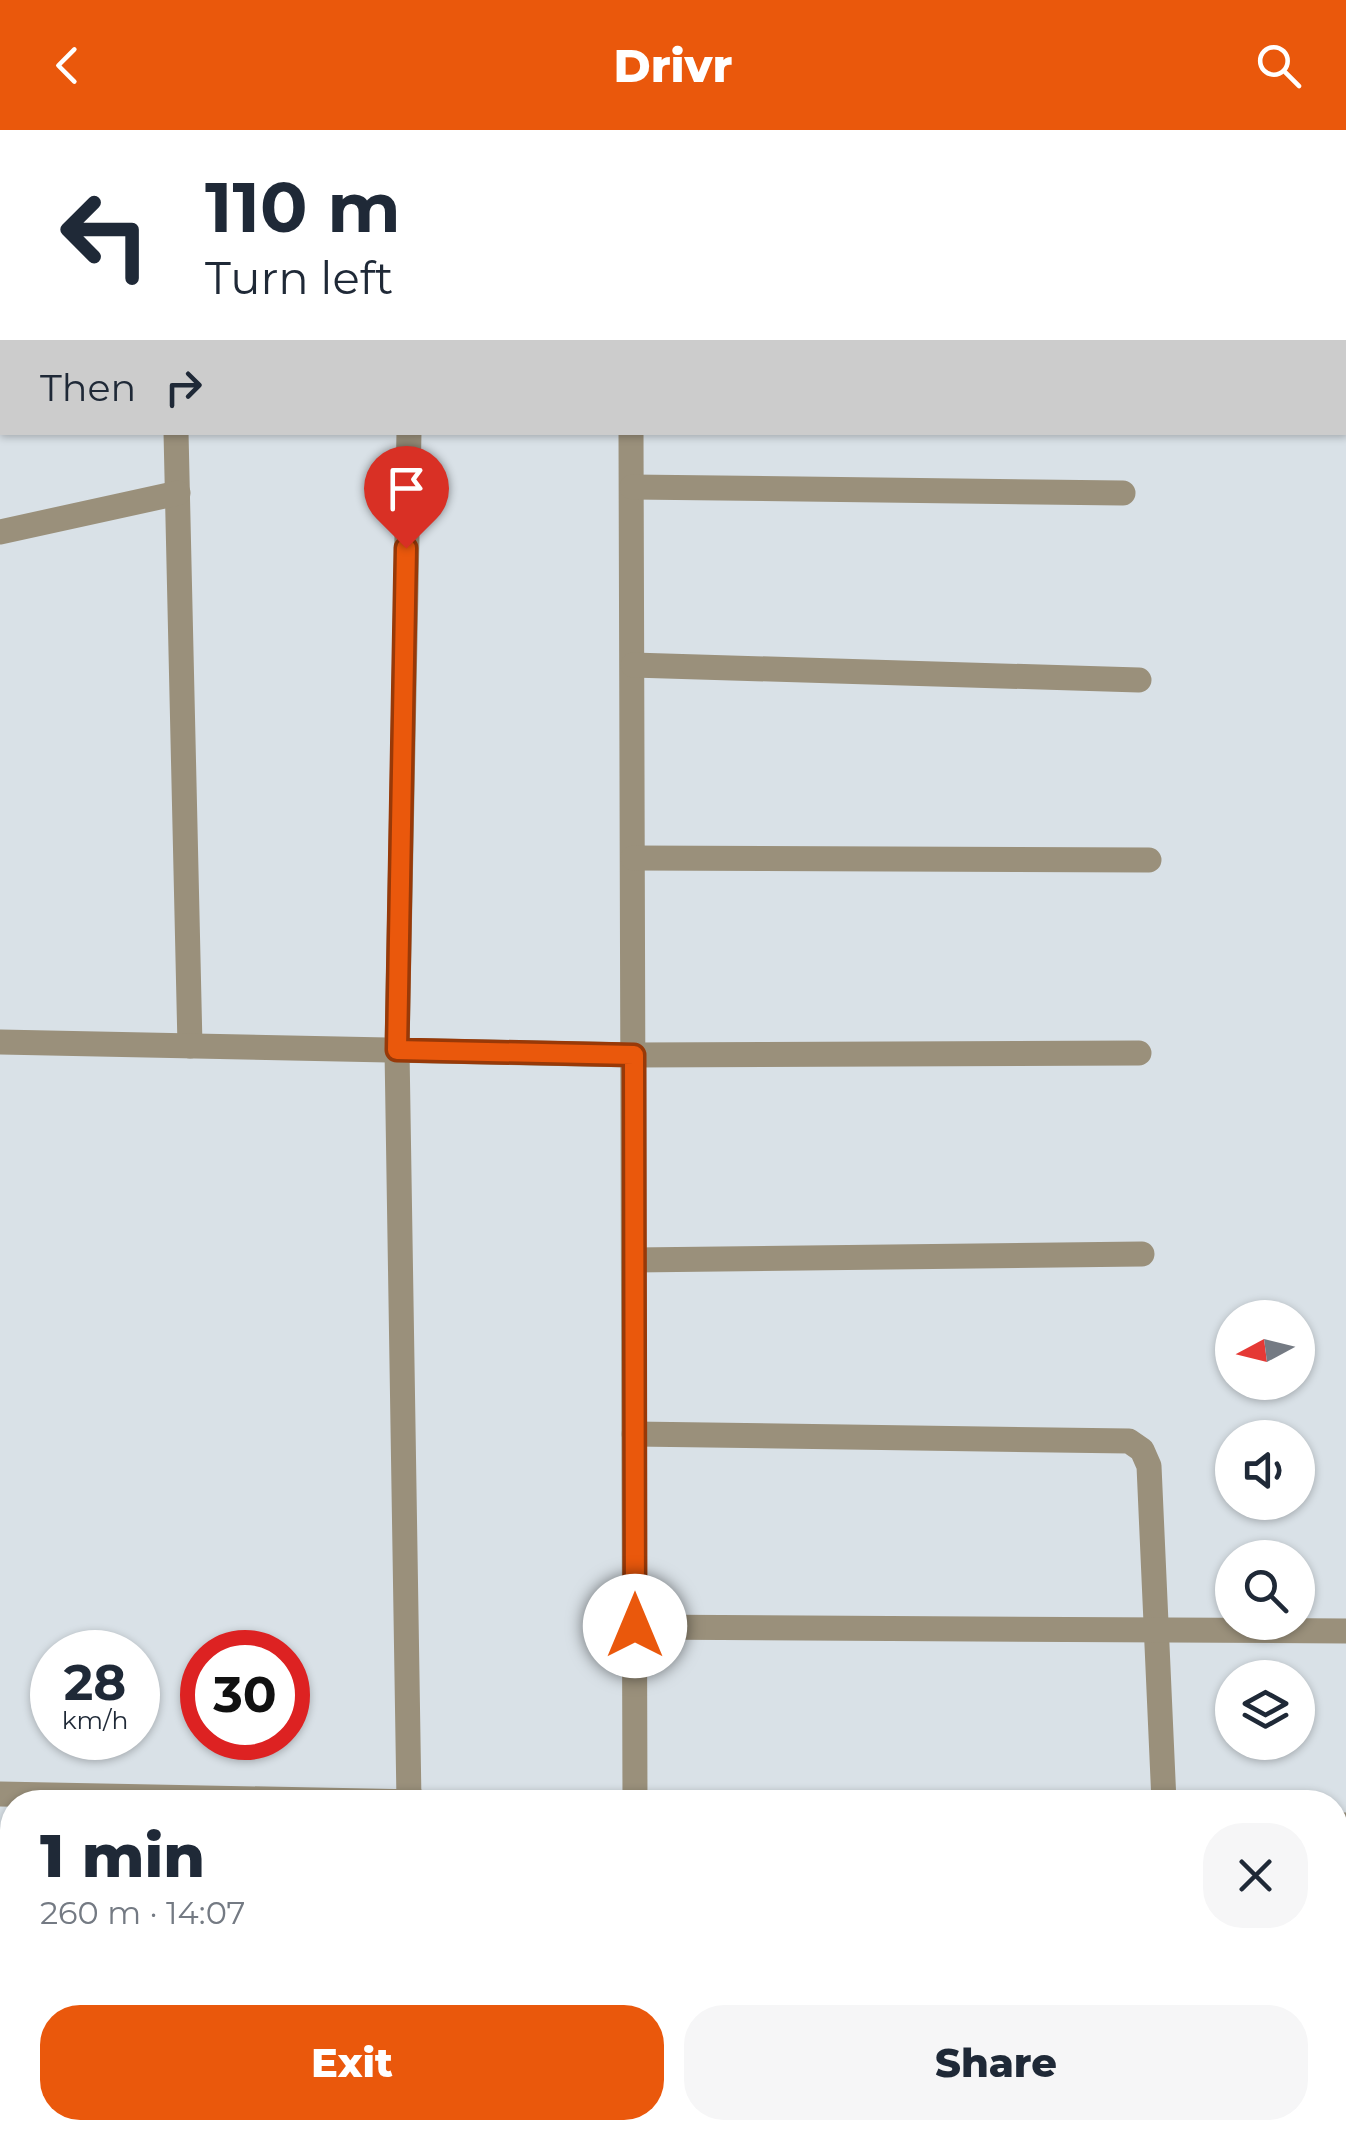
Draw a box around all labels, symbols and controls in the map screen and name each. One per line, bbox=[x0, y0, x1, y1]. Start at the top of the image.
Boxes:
icon: back bbox=[40, 38, 95, 93]
text: Drivr bbox=[614, 38, 732, 93]
icon: search bbox=[1251, 38, 1306, 93]
text: 110 m bbox=[205, 164, 401, 250]
icon: left bbox=[40, 170, 170, 300]
text: Turn left bbox=[205, 250, 393, 305]
icon: right bbox=[156, 360, 211, 415]
text: Then bbox=[40, 364, 136, 411]
pin bbox=[364, 446, 449, 549]
icon: arrive bbox=[379, 461, 434, 516]
north arrow bbox=[1215, 1300, 1315, 1400]
map controls bbox=[1215, 1300, 1315, 1760]
button: sound bbox=[1215, 1420, 1315, 1520]
button: search bbox=[1215, 1540, 1315, 1640]
position arrow bbox=[583, 1574, 687, 1678]
speed limit sign: 30 bbox=[180, 1630, 310, 1760]
text: 28 bbox=[64, 1652, 126, 1713]
button: layers bbox=[1215, 1660, 1315, 1760]
text: km/h bbox=[62, 1705, 128, 1735]
text: 1 min bbox=[40, 1819, 205, 1892]
button: close bbox=[1203, 1823, 1308, 1928]
text: 260 m · 14:07 bbox=[40, 1893, 245, 1932]
button: Exit bbox=[40, 2005, 664, 2120]
button: Share bbox=[684, 2005, 1308, 2120]

